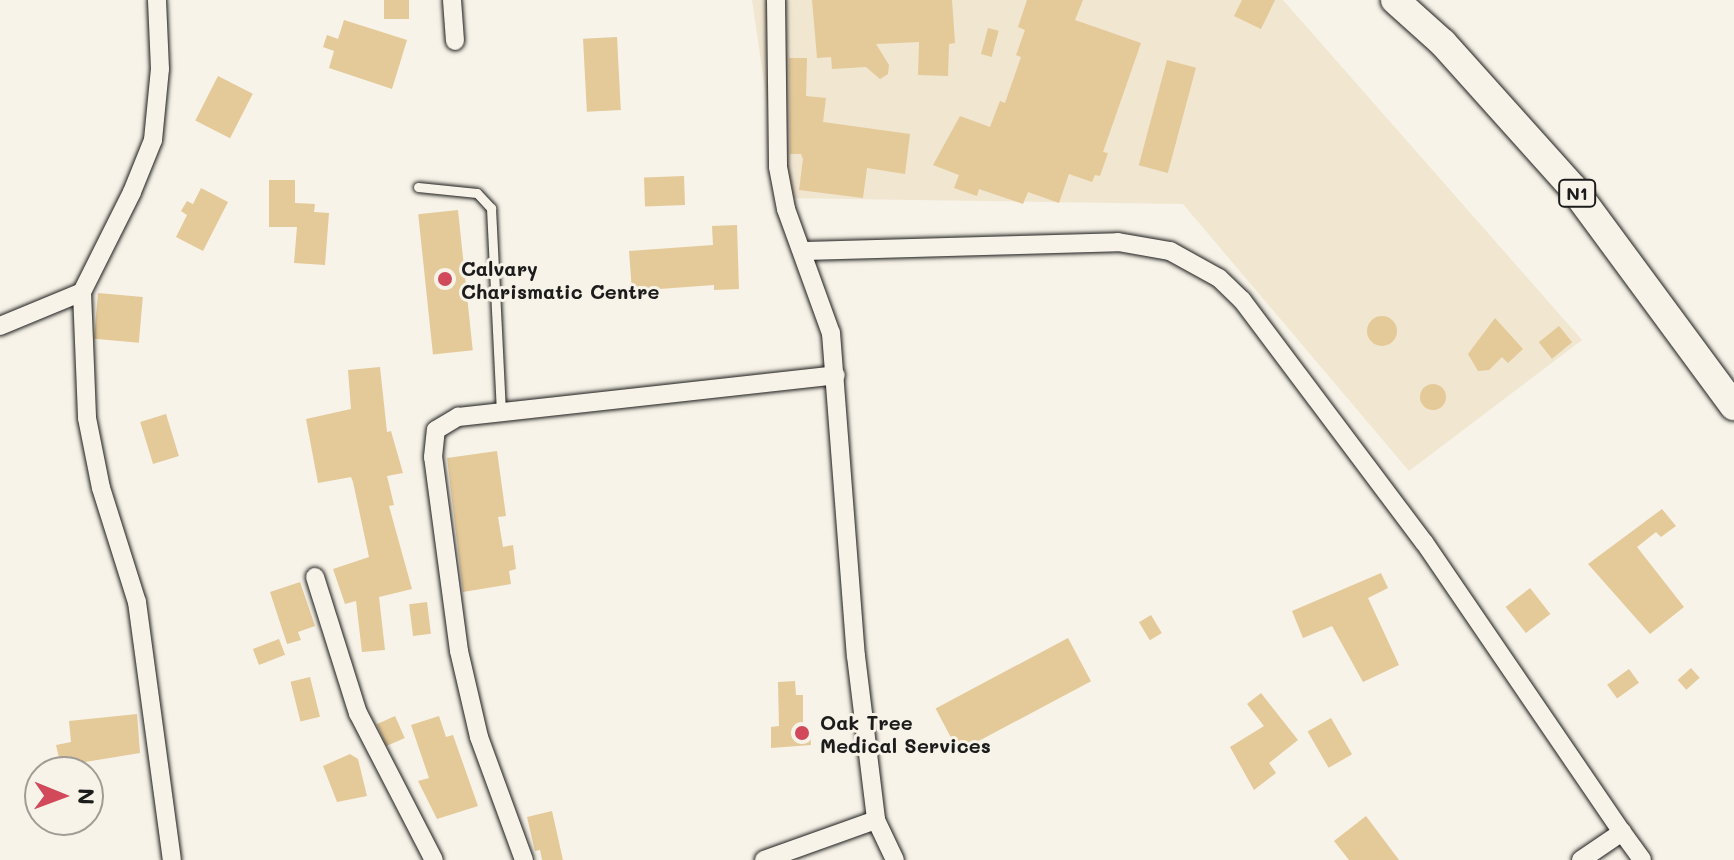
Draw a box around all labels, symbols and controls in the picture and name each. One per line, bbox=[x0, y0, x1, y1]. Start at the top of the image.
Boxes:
road number: N1 bbox=[1557, 179, 1597, 207]
place label: Calvary Charismatic Centre bbox=[461, 256, 659, 303]
marker: Calvary Charismatic Centre bbox=[436, 270, 454, 288]
place label: Oak Tree Medical Services bbox=[820, 710, 991, 757]
marker: Oak Tree Medical Services bbox=[791, 722, 813, 744]
north arrow bbox=[24, 756, 104, 836]
text: N bbox=[72, 788, 101, 805]

